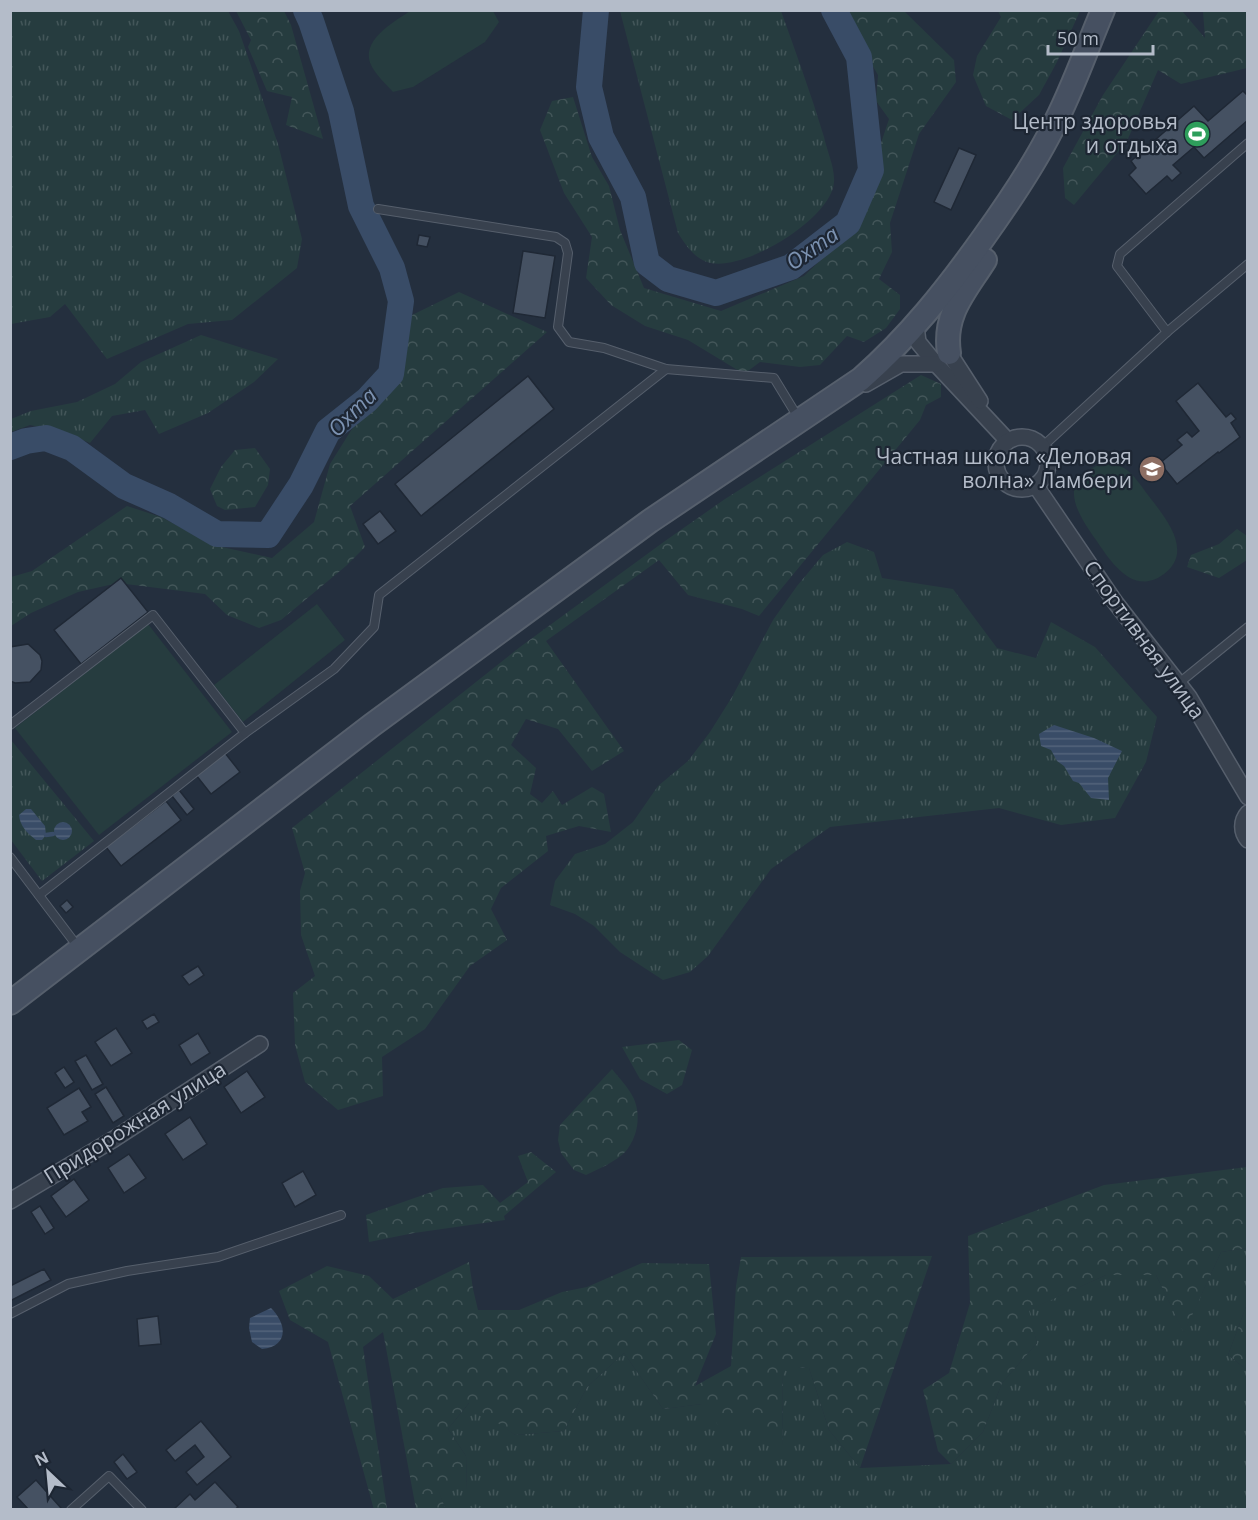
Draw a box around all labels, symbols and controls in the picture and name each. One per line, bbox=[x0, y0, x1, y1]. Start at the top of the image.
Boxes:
scale bar bbox=[1048, 18, 1153, 56]
text: 50 m bbox=[1057, 26, 1099, 50]
place label: Центр здоровья и отдыха bbox=[1013, 107, 1178, 159]
sports icon: Центр здоровья и отдыха bbox=[1182, 119, 1212, 149]
water label: Охта bbox=[779, 218, 844, 276]
water label: Охта bbox=[320, 380, 382, 442]
place label: Частная школа «Деловая волна» Ламбери bbox=[876, 442, 1132, 494]
school or university icon: Частная школа «Деловая волна» Ламбери bbox=[1137, 454, 1167, 484]
street label: Спортивная улица bbox=[1078, 554, 1212, 724]
street label: Придорожная улица bbox=[38, 1055, 231, 1190]
north arrow bbox=[18, 1442, 78, 1502]
text: N bbox=[31, 1446, 52, 1471]

